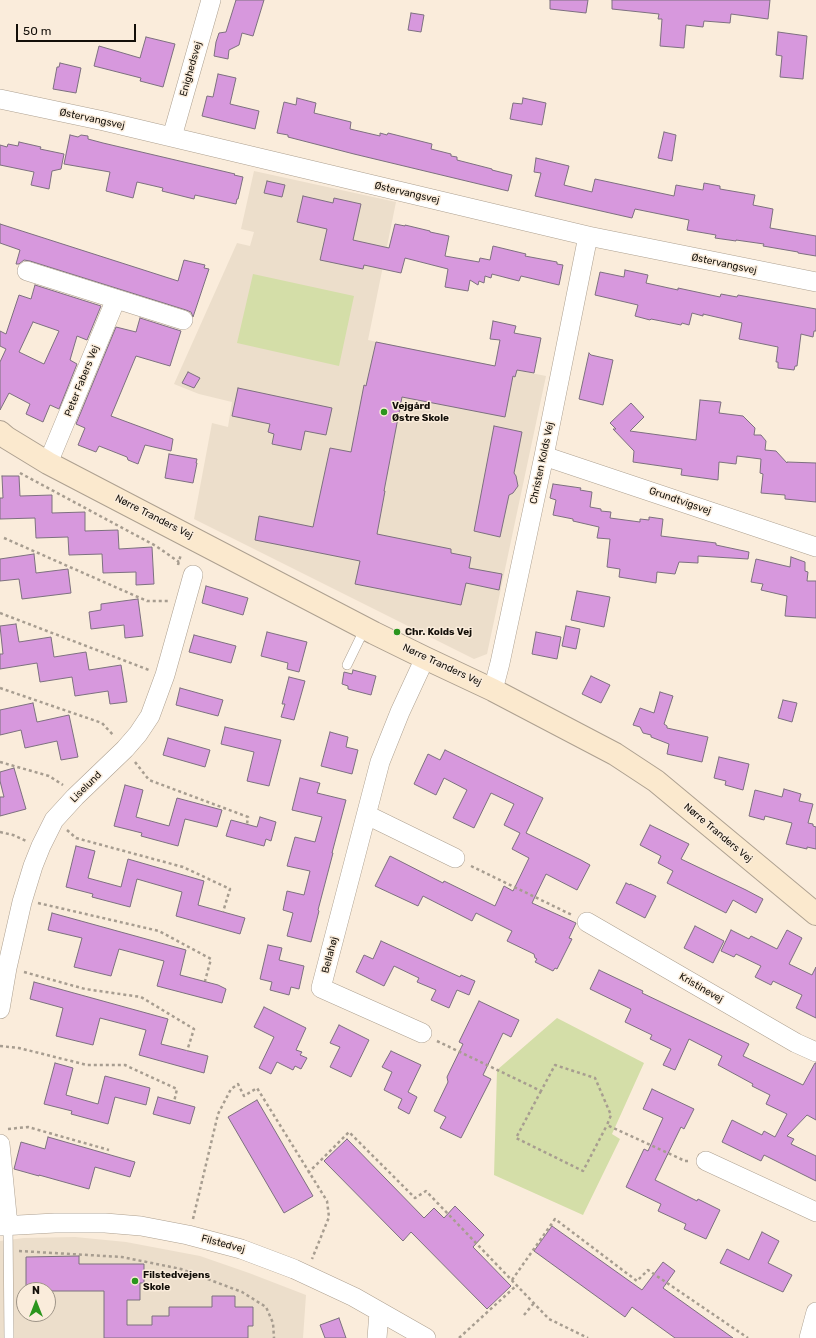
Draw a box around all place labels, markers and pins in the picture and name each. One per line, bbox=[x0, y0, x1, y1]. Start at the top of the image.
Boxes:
place label: Vejgård Østre Skole bbox=[392, 400, 449, 424]
marker: Vejgård Østre Skole bbox=[379, 407, 389, 417]
place label: Chr. Kolds Vej bbox=[405, 626, 472, 638]
marker: Chr. Kolds Vej bbox=[392, 627, 402, 637]
place label: Filstedvejens Skole bbox=[143, 1269, 210, 1292]
marker: Filstedvejens Skole bbox=[130, 1276, 140, 1286]

